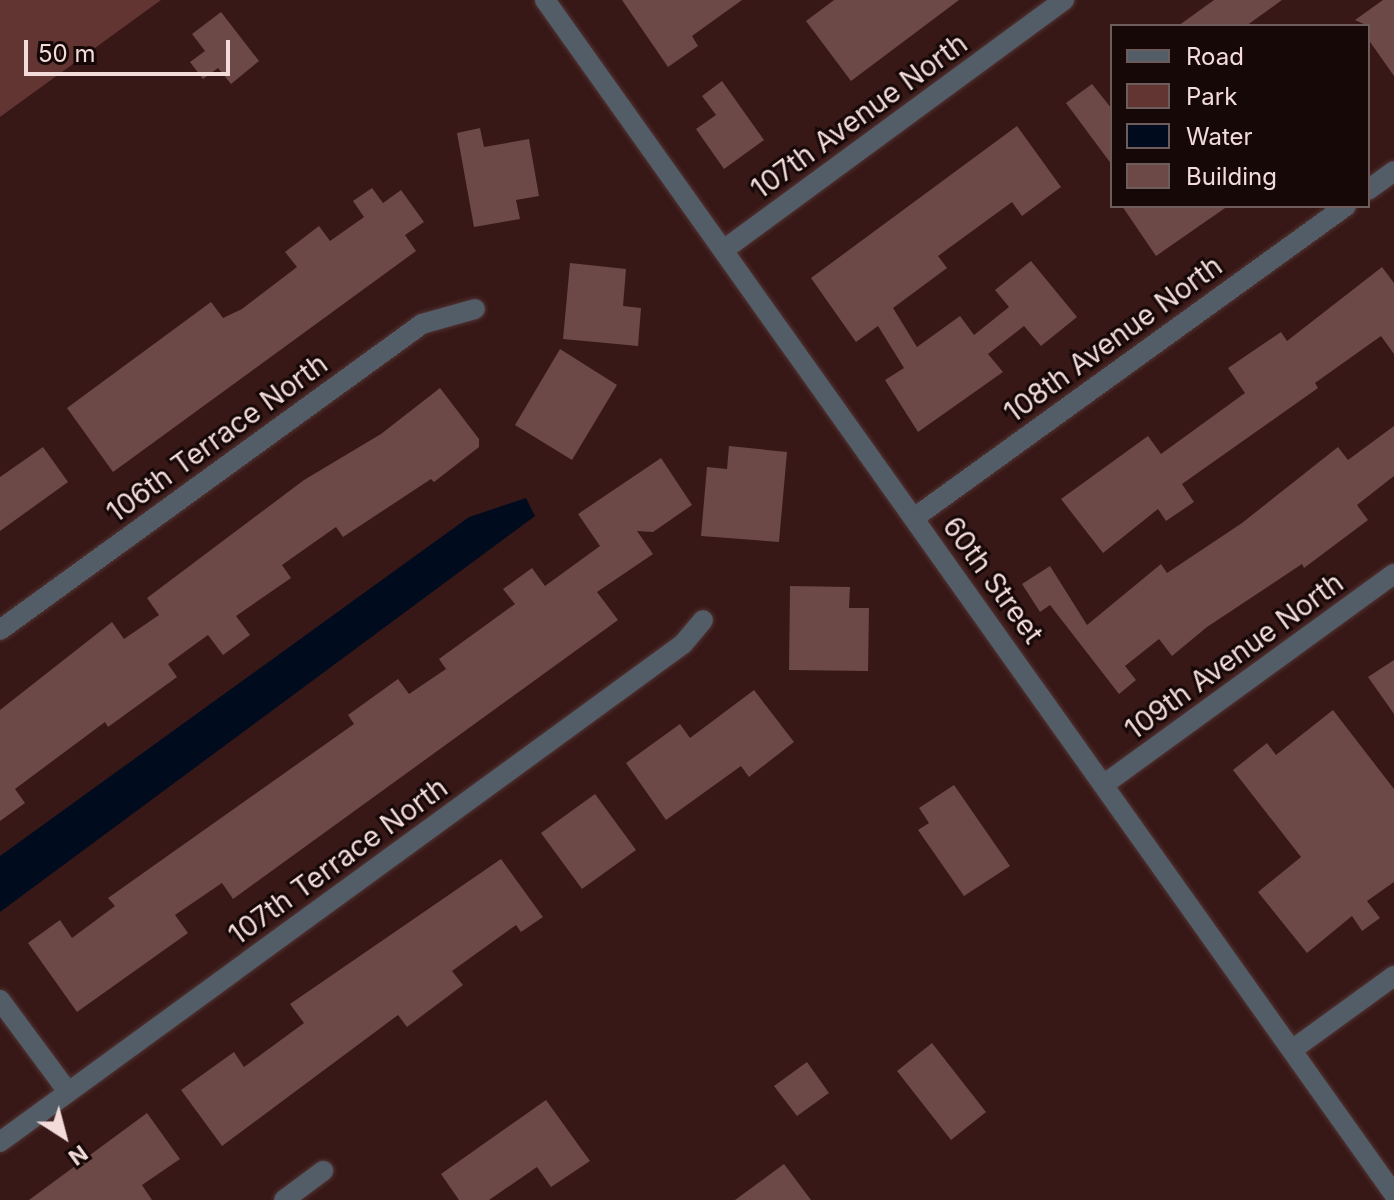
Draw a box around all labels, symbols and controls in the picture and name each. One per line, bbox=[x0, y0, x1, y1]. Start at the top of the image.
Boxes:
scale bar bbox=[28, 24, 234, 74]
legend bbox=[1110, 24, 1370, 208]
street label: 107th Avenue North bbox=[744, 26, 974, 206]
text: 50 m bbox=[38, 39, 96, 68]
text: Road bbox=[1186, 42, 1244, 71]
text: Park bbox=[1186, 82, 1237, 111]
text: Water bbox=[1186, 122, 1253, 151]
text: Building bbox=[1186, 162, 1277, 191]
street label: 108th Avenue North bbox=[998, 249, 1228, 429]
street label: 106th Terrace North bbox=[100, 347, 334, 529]
street label: 60th Street bbox=[936, 510, 1050, 650]
street label: 109th Avenue North bbox=[1118, 566, 1350, 746]
street label: 107th Terrace North bbox=[222, 770, 454, 952]
north arrow bbox=[24, 1096, 104, 1176]
text: N bbox=[64, 1140, 93, 1171]

